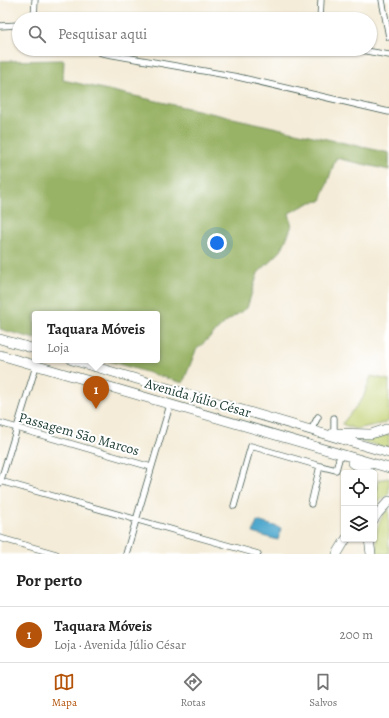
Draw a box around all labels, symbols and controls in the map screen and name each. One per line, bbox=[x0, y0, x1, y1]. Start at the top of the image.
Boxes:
search box bbox=[12, 12, 377, 56]
icon: search bbox=[26, 23, 48, 45]
text: Pesquisar aqui bbox=[58, 24, 147, 44]
your location bbox=[207, 233, 227, 253]
popup bbox=[32, 311, 160, 363]
text: Taquara Móveis bbox=[47, 319, 145, 339]
text: Loja bbox=[47, 339, 69, 356]
street label: Avenida Júlio César bbox=[142, 373, 254, 422]
pin: 1 bbox=[83, 376, 109, 409]
street label: Passagem São Marcos bbox=[16, 408, 142, 460]
map controls bbox=[341, 470, 377, 542]
button: locate bbox=[341, 470, 377, 506]
button: layers bbox=[341, 506, 377, 542]
text: Por perto bbox=[16, 569, 82, 592]
text: Taquara Móveis bbox=[54, 616, 152, 636]
text: 1 bbox=[27, 626, 31, 643]
text: 200 m bbox=[340, 626, 373, 643]
text: Loja · Avenida Júlio César bbox=[54, 636, 186, 653]
tab: Mapa bbox=[52, 671, 77, 710]
tab: Rotas bbox=[181, 671, 206, 710]
tab: Salvos bbox=[309, 671, 337, 710]

